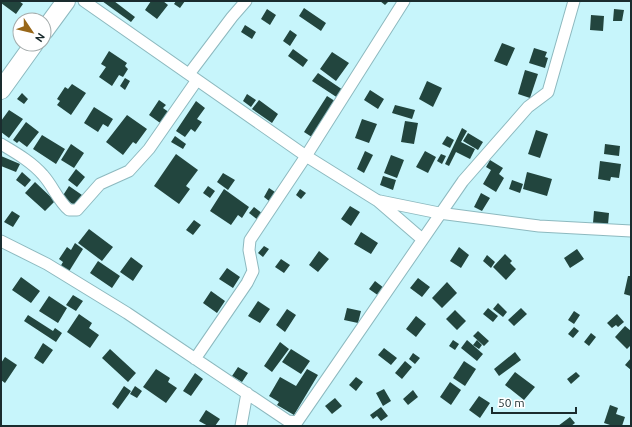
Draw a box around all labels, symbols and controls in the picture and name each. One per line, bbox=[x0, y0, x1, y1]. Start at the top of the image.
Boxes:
north arrow bbox=[12, 12, 52, 52]
text: N bbox=[33, 31, 47, 45]
scale bar bbox=[492, 389, 576, 415]
text: 50 m bbox=[498, 396, 525, 409]

